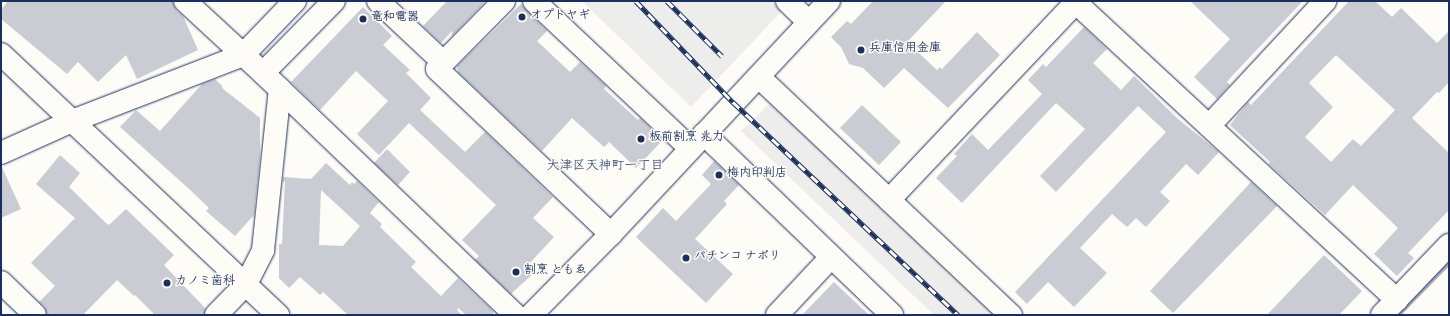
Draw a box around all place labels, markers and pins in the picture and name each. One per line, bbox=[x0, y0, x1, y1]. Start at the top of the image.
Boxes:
place label: オプトヤギ bbox=[530, 10, 590, 24]
place label: 竜和電器 bbox=[371, 12, 419, 26]
marker: オプトヤギ bbox=[517, 12, 527, 22]
marker: 竜和電器 bbox=[358, 14, 368, 24]
place label: 兵庫信用金庫 bbox=[869, 43, 941, 57]
marker: 兵庫信用金庫 bbox=[856, 45, 866, 55]
place label: 板前割烹 兆力 bbox=[649, 132, 724, 146]
marker: 板前割烹 兆力 bbox=[636, 134, 646, 144]
place label: 梅内印判店 bbox=[727, 168, 787, 182]
marker: 梅内印判店 bbox=[714, 170, 724, 180]
place label: パチンコ ナポリ bbox=[694, 251, 781, 265]
marker: パチンコ ナポリ bbox=[681, 253, 691, 263]
place label: 割烹 ともゑ bbox=[524, 265, 587, 279]
marker: 割烹 ともゑ bbox=[511, 267, 521, 277]
place label: カノミ歯科 bbox=[175, 276, 235, 290]
marker: カノミ歯科 bbox=[162, 278, 172, 288]

